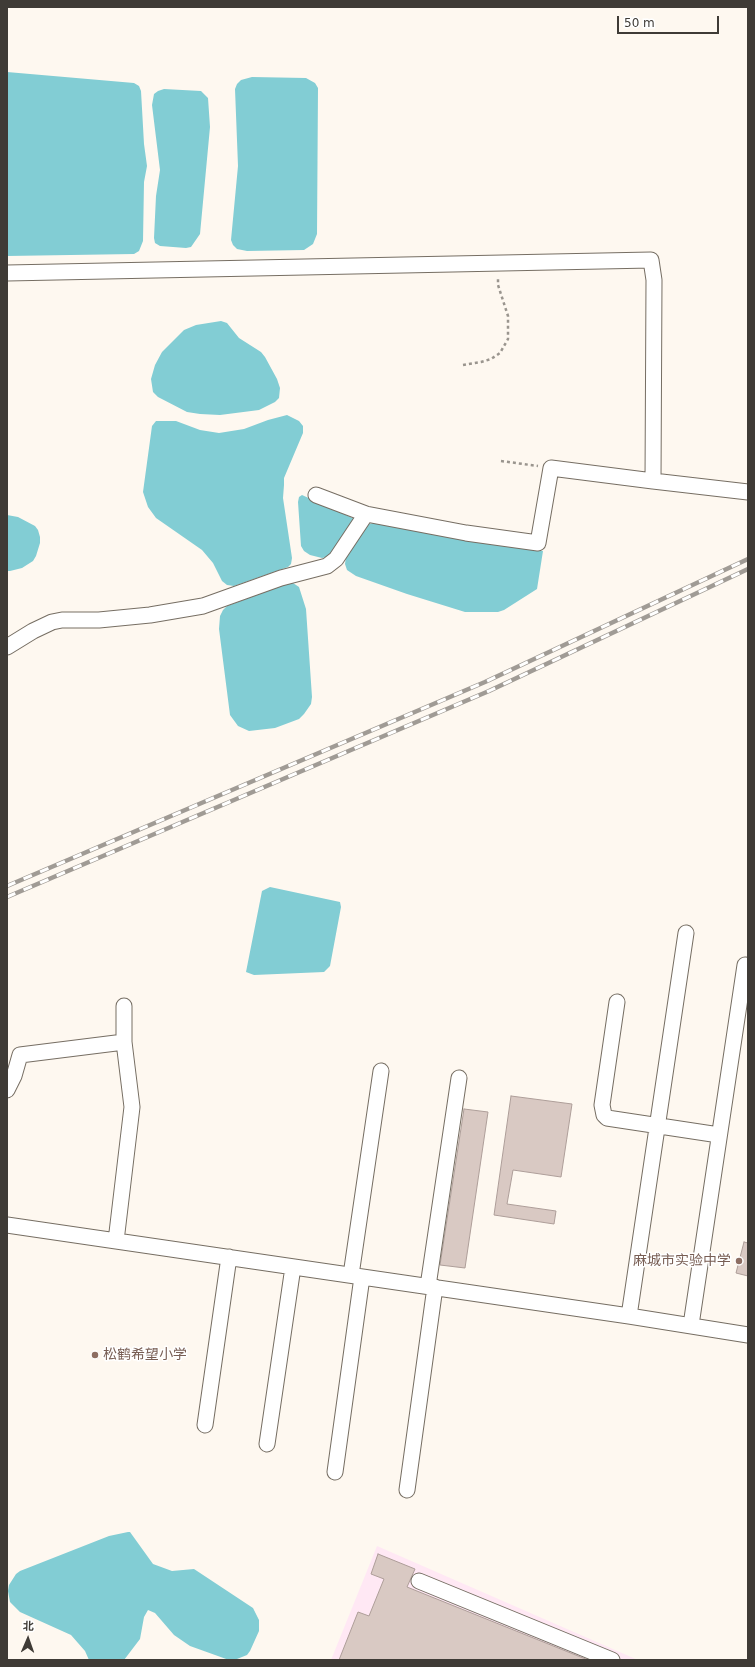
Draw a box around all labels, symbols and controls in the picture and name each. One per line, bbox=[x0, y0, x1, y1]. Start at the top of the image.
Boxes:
scale bar bbox=[619, 8, 721, 34]
text: 50 m bbox=[624, 16, 655, 30]
place label: 麻城市实验中学 bbox=[633, 1253, 731, 1269]
marker: 麻城市实验中学 bbox=[734, 1256, 744, 1266]
place label: 松鹤希望小学 bbox=[103, 1347, 187, 1363]
marker: 松鹤希望小学 bbox=[90, 1350, 100, 1360]
north arrow bbox=[8, 1619, 48, 1659]
text: 北 bbox=[23, 1620, 34, 1633]

